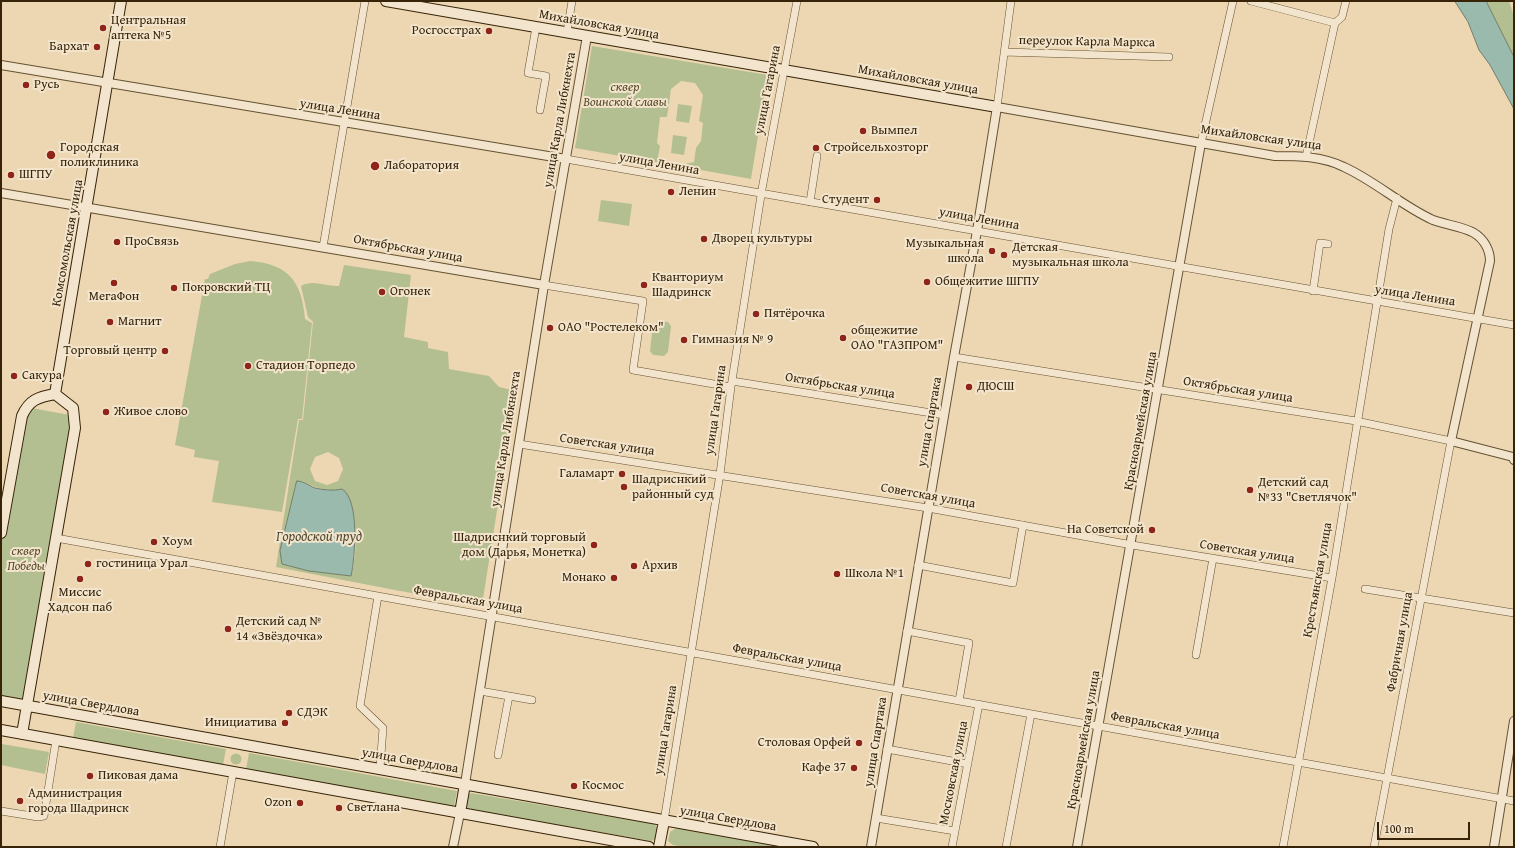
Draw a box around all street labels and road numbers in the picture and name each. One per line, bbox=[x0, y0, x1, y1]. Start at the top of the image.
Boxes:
street label: Михайловская улица bbox=[538, 7, 660, 43]
street label: переулок Карла Маркса bbox=[1019, 33, 1155, 51]
street label: улица Гагарина bbox=[752, 44, 784, 136]
street label: улица Карла Либкнехта bbox=[540, 51, 580, 189]
street label: Михайловская улица bbox=[857, 62, 979, 98]
street label: улица Ленина bbox=[299, 96, 381, 124]
street label: Михайловская улица bbox=[1200, 122, 1322, 154]
street label: улица Ленина bbox=[618, 149, 700, 179]
street label: Комсомольская улица bbox=[49, 178, 87, 308]
street label: улица Ленина bbox=[938, 204, 1020, 234]
street label: Октябрьская улица bbox=[352, 232, 464, 266]
street label: улица Ленина bbox=[1374, 282, 1456, 310]
street label: Красноармейская улица bbox=[1121, 350, 1161, 492]
street label: улица Гагарина bbox=[702, 364, 730, 456]
street label: улица Карла Либкнехта bbox=[488, 370, 524, 508]
street label: Октябрьская улица bbox=[784, 370, 896, 402]
street label: Октябрьская улица bbox=[1182, 374, 1294, 406]
street label: улица Спартака bbox=[914, 376, 946, 468]
street label: Советская улица bbox=[559, 431, 655, 459]
street label: Советская улица bbox=[880, 480, 976, 512]
street label: Крестьянская улица bbox=[1300, 521, 1336, 639]
street label: Советская улица bbox=[1199, 537, 1295, 567]
street label: Февральская улица bbox=[412, 583, 524, 617]
street label: Фабричная улица bbox=[1384, 591, 1416, 693]
street label: Февральская улица bbox=[731, 641, 843, 675]
street label: Красноармейская улица bbox=[1064, 669, 1104, 811]
street label: улица Гагарина bbox=[651, 684, 681, 776]
street label: улица Свердлова bbox=[41, 688, 141, 720]
street label: улица Спартака bbox=[861, 696, 891, 788]
street label: Февральская улица bbox=[1109, 709, 1221, 743]
street label: Московская улица bbox=[936, 720, 972, 826]
street label: улица Свердлова bbox=[360, 745, 460, 777]
street label: улица Свердлова bbox=[678, 803, 778, 835]

